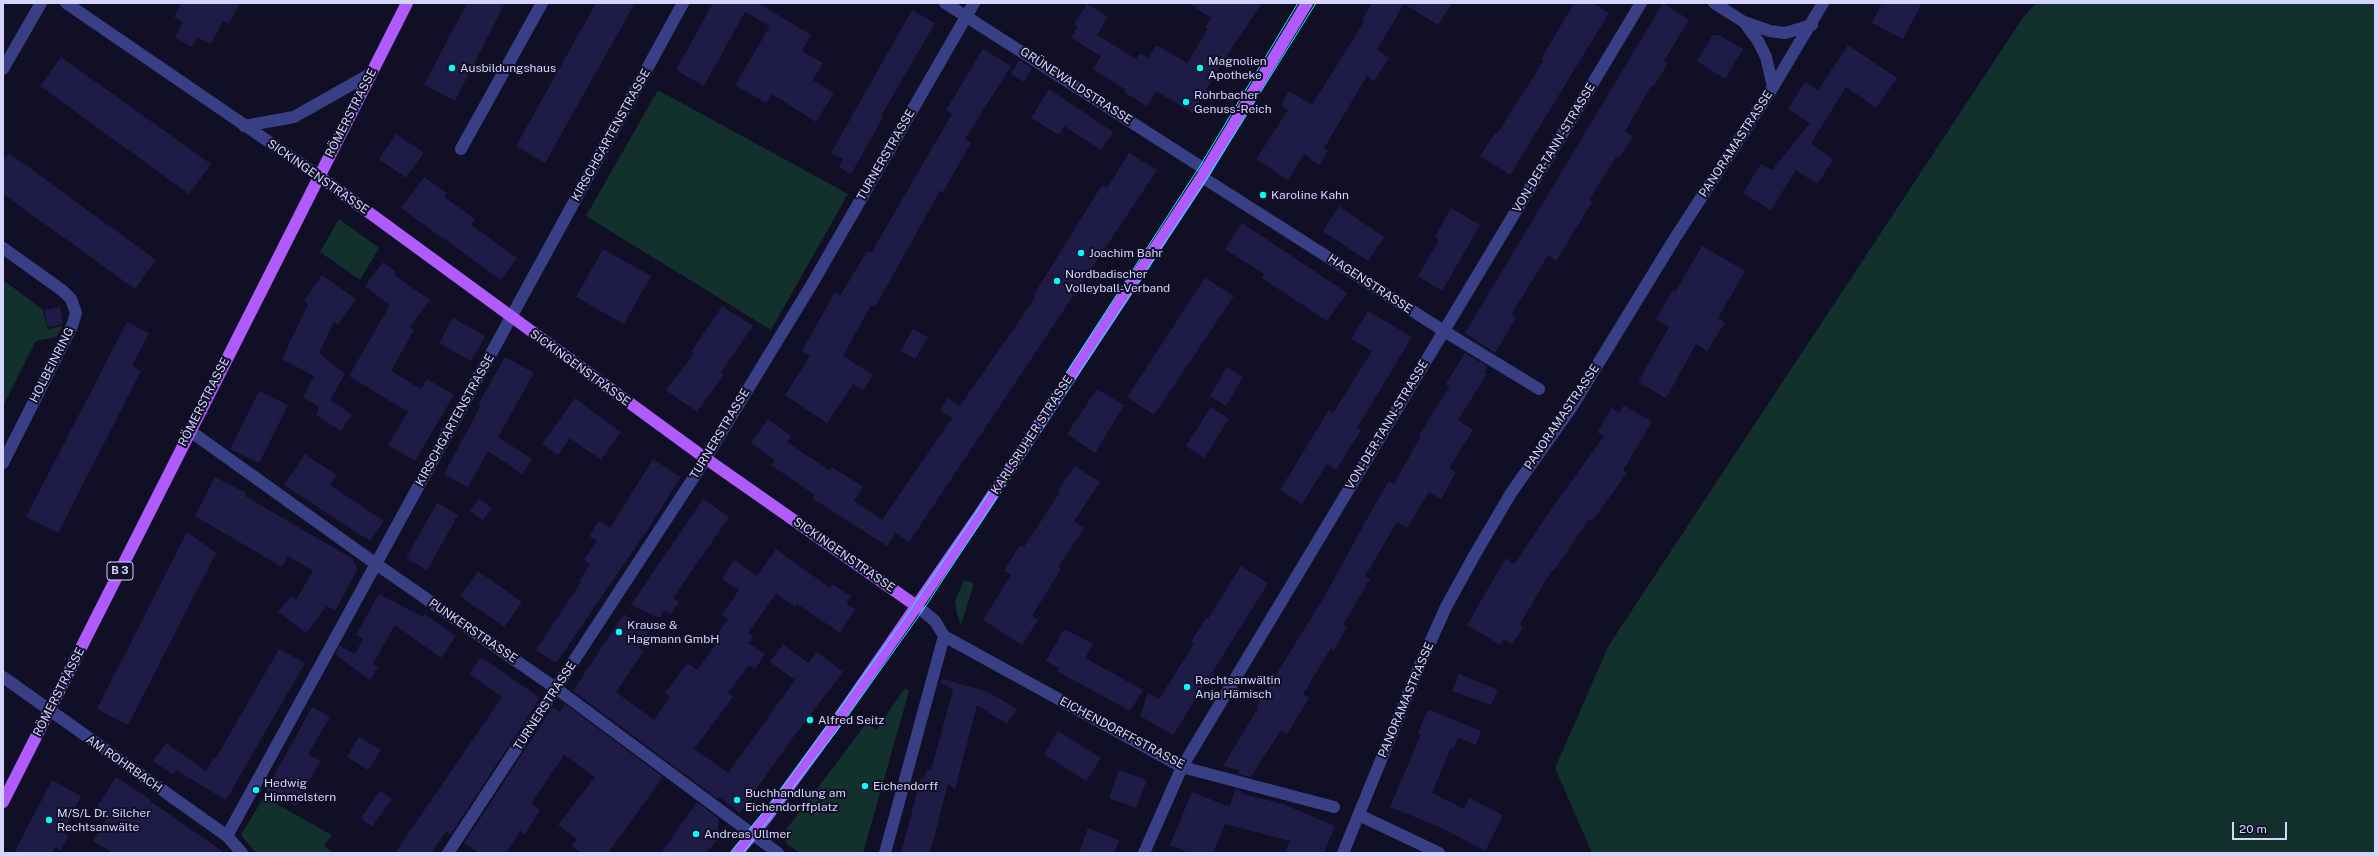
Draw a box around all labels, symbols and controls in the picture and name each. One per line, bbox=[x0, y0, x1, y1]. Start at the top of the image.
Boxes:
street label: GRÜNEWALDSTRASSE bbox=[1017, 44, 1135, 128]
place label: Magnolien Apotheke bbox=[1208, 54, 1267, 82]
place label: Ausbildungshaus bbox=[460, 61, 556, 75]
marker: Ausbildungshaus bbox=[447, 63, 457, 73]
marker: Magnolien Apotheke bbox=[1195, 63, 1205, 73]
street label: RÖMERSTRASSE bbox=[322, 66, 380, 160]
street label: KIRSCHGARTENSTRASSE bbox=[569, 66, 653, 204]
street label: VON-DER-TANN-STRASSE bbox=[1510, 81, 1598, 215]
place label: Rohrbacher Genuss-Reich bbox=[1194, 88, 1272, 116]
street label: PANORAMASTRASSE bbox=[1696, 88, 1776, 200]
marker: Rohrbacher Genuss-Reich bbox=[1181, 97, 1191, 107]
street label: TURNERSTRASSE bbox=[854, 107, 918, 203]
street label: SICKINGENSTRASSE bbox=[264, 136, 372, 218]
place label: Karoline Kahn bbox=[1271, 188, 1349, 202]
marker: Karoline Kahn bbox=[1258, 190, 1268, 200]
place label: Joachim Bahr bbox=[1089, 246, 1163, 260]
marker: Joachim Bahr bbox=[1076, 248, 1086, 258]
street label: HAGENSTRASSE bbox=[1325, 251, 1415, 317]
place label: Nordbadischer Volleyball-Verband bbox=[1065, 267, 1170, 295]
marker: Nordbadischer Volleyball-Verband bbox=[1052, 276, 1062, 286]
street label: HOLBEINRING bbox=[27, 325, 77, 405]
street label: SICKINGENSTRASSE bbox=[527, 327, 633, 409]
street label: KIRSCHGARTENSTRASSE bbox=[413, 351, 497, 489]
street label: RÖMERSTRASSE bbox=[175, 355, 233, 449]
street label: VON-DER-TANN-STRASSE bbox=[1343, 358, 1431, 492]
street label: PANORAMASTRASSE bbox=[1521, 362, 1603, 472]
street label: KARLSRUHER STRASSE bbox=[988, 373, 1076, 497]
street label: TURNERSTRASSE bbox=[687, 386, 753, 482]
street label: SICKINGENSTRASSE bbox=[790, 514, 898, 596]
road number: B 3 bbox=[107, 562, 133, 580]
street label: PUNKERSTRASSE bbox=[426, 596, 520, 666]
place label: Krause & Hagmann GmbH bbox=[627, 618, 719, 646]
marker: Krause & Hagmann GmbH bbox=[614, 627, 624, 637]
street label: PANORAMASTRASSE bbox=[1375, 640, 1437, 760]
street label: RÖMERSTRASSE bbox=[30, 645, 88, 739]
street label: TURNERSTRASSE bbox=[511, 659, 579, 753]
place label: Rechtsanwältin Anja Hämisch bbox=[1195, 673, 1281, 701]
marker: Rechtsanwältin Anja Hämisch bbox=[1182, 682, 1192, 692]
street label: EICHENDORFFSTRASSE bbox=[1057, 694, 1187, 772]
place label: Alfred Seitz bbox=[818, 713, 884, 727]
marker: Alfred Seitz bbox=[805, 715, 815, 725]
street label: AM ROHRBACH bbox=[83, 732, 165, 796]
place label: Hedwig Himmelstern bbox=[264, 776, 336, 804]
place label: Eichendorff bbox=[873, 779, 938, 793]
marker: Eichendorff bbox=[860, 781, 870, 791]
marker: Hedwig Himmelstern bbox=[251, 785, 261, 795]
place label: Buchhandlung am Eichendorffplatz bbox=[745, 786, 846, 814]
marker: Buchhandlung am Eichendorffplatz bbox=[732, 795, 742, 805]
place label: M/S/L Dr. Silcher Rechtsanwälte bbox=[57, 806, 151, 834]
scale bar bbox=[2234, 814, 2289, 840]
marker: M/S/L Dr. Silcher Rechtsanwälte bbox=[44, 815, 54, 825]
text: 20 m bbox=[2239, 822, 2267, 836]
place label: Andreas Ullmer bbox=[704, 827, 791, 841]
marker: Andreas Ullmer bbox=[691, 829, 701, 839]

